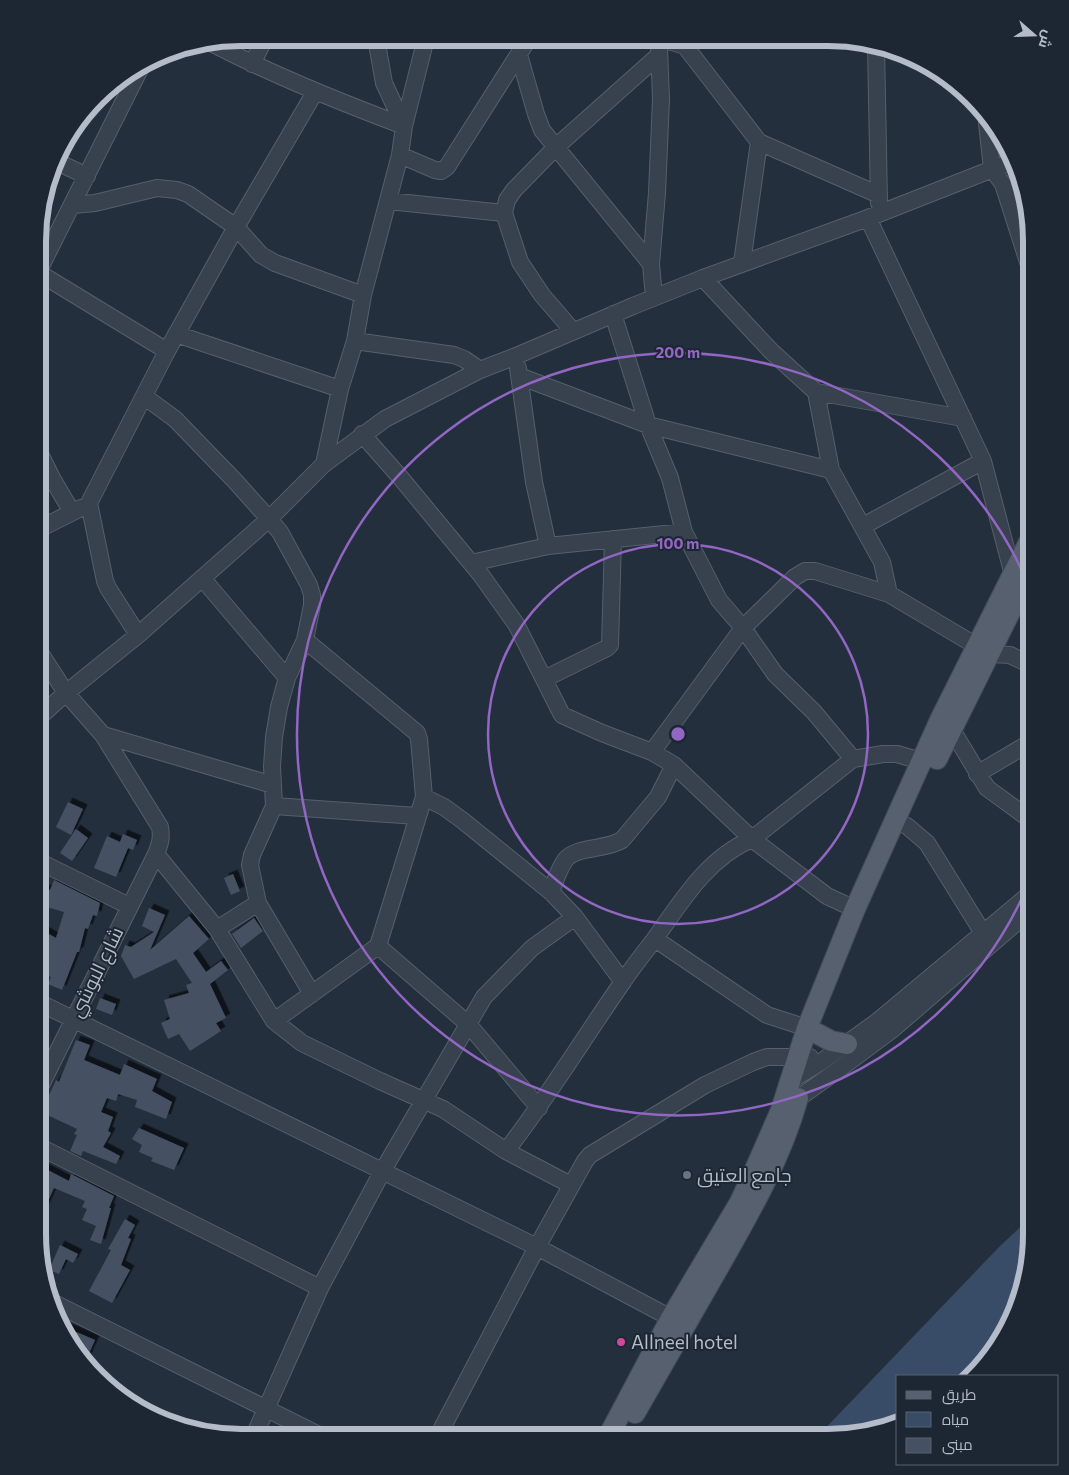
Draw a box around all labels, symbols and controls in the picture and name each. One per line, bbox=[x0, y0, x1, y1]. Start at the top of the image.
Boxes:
north arrow bbox=[1009, 10, 1059, 60]
text: ش bbox=[1035, 28, 1058, 51]
text: 200 m bbox=[656, 343, 700, 361]
text: 100 m bbox=[657, 534, 699, 552]
centre of rings bbox=[669, 725, 687, 743]
street label: شارع البوشي bbox=[64, 923, 131, 1023]
place label: جامع العتيق bbox=[697, 1163, 792, 1189]
marker: جامع العتيق bbox=[681, 1169, 693, 1181]
place label: Allneel hotel bbox=[631, 1330, 738, 1353]
marker: Allneel hotel bbox=[615, 1336, 627, 1348]
legend bbox=[896, 1375, 1059, 1465]
text: طريق bbox=[942, 1385, 976, 1405]
text: مياه bbox=[942, 1410, 969, 1428]
text: مبنى bbox=[942, 1435, 973, 1455]

